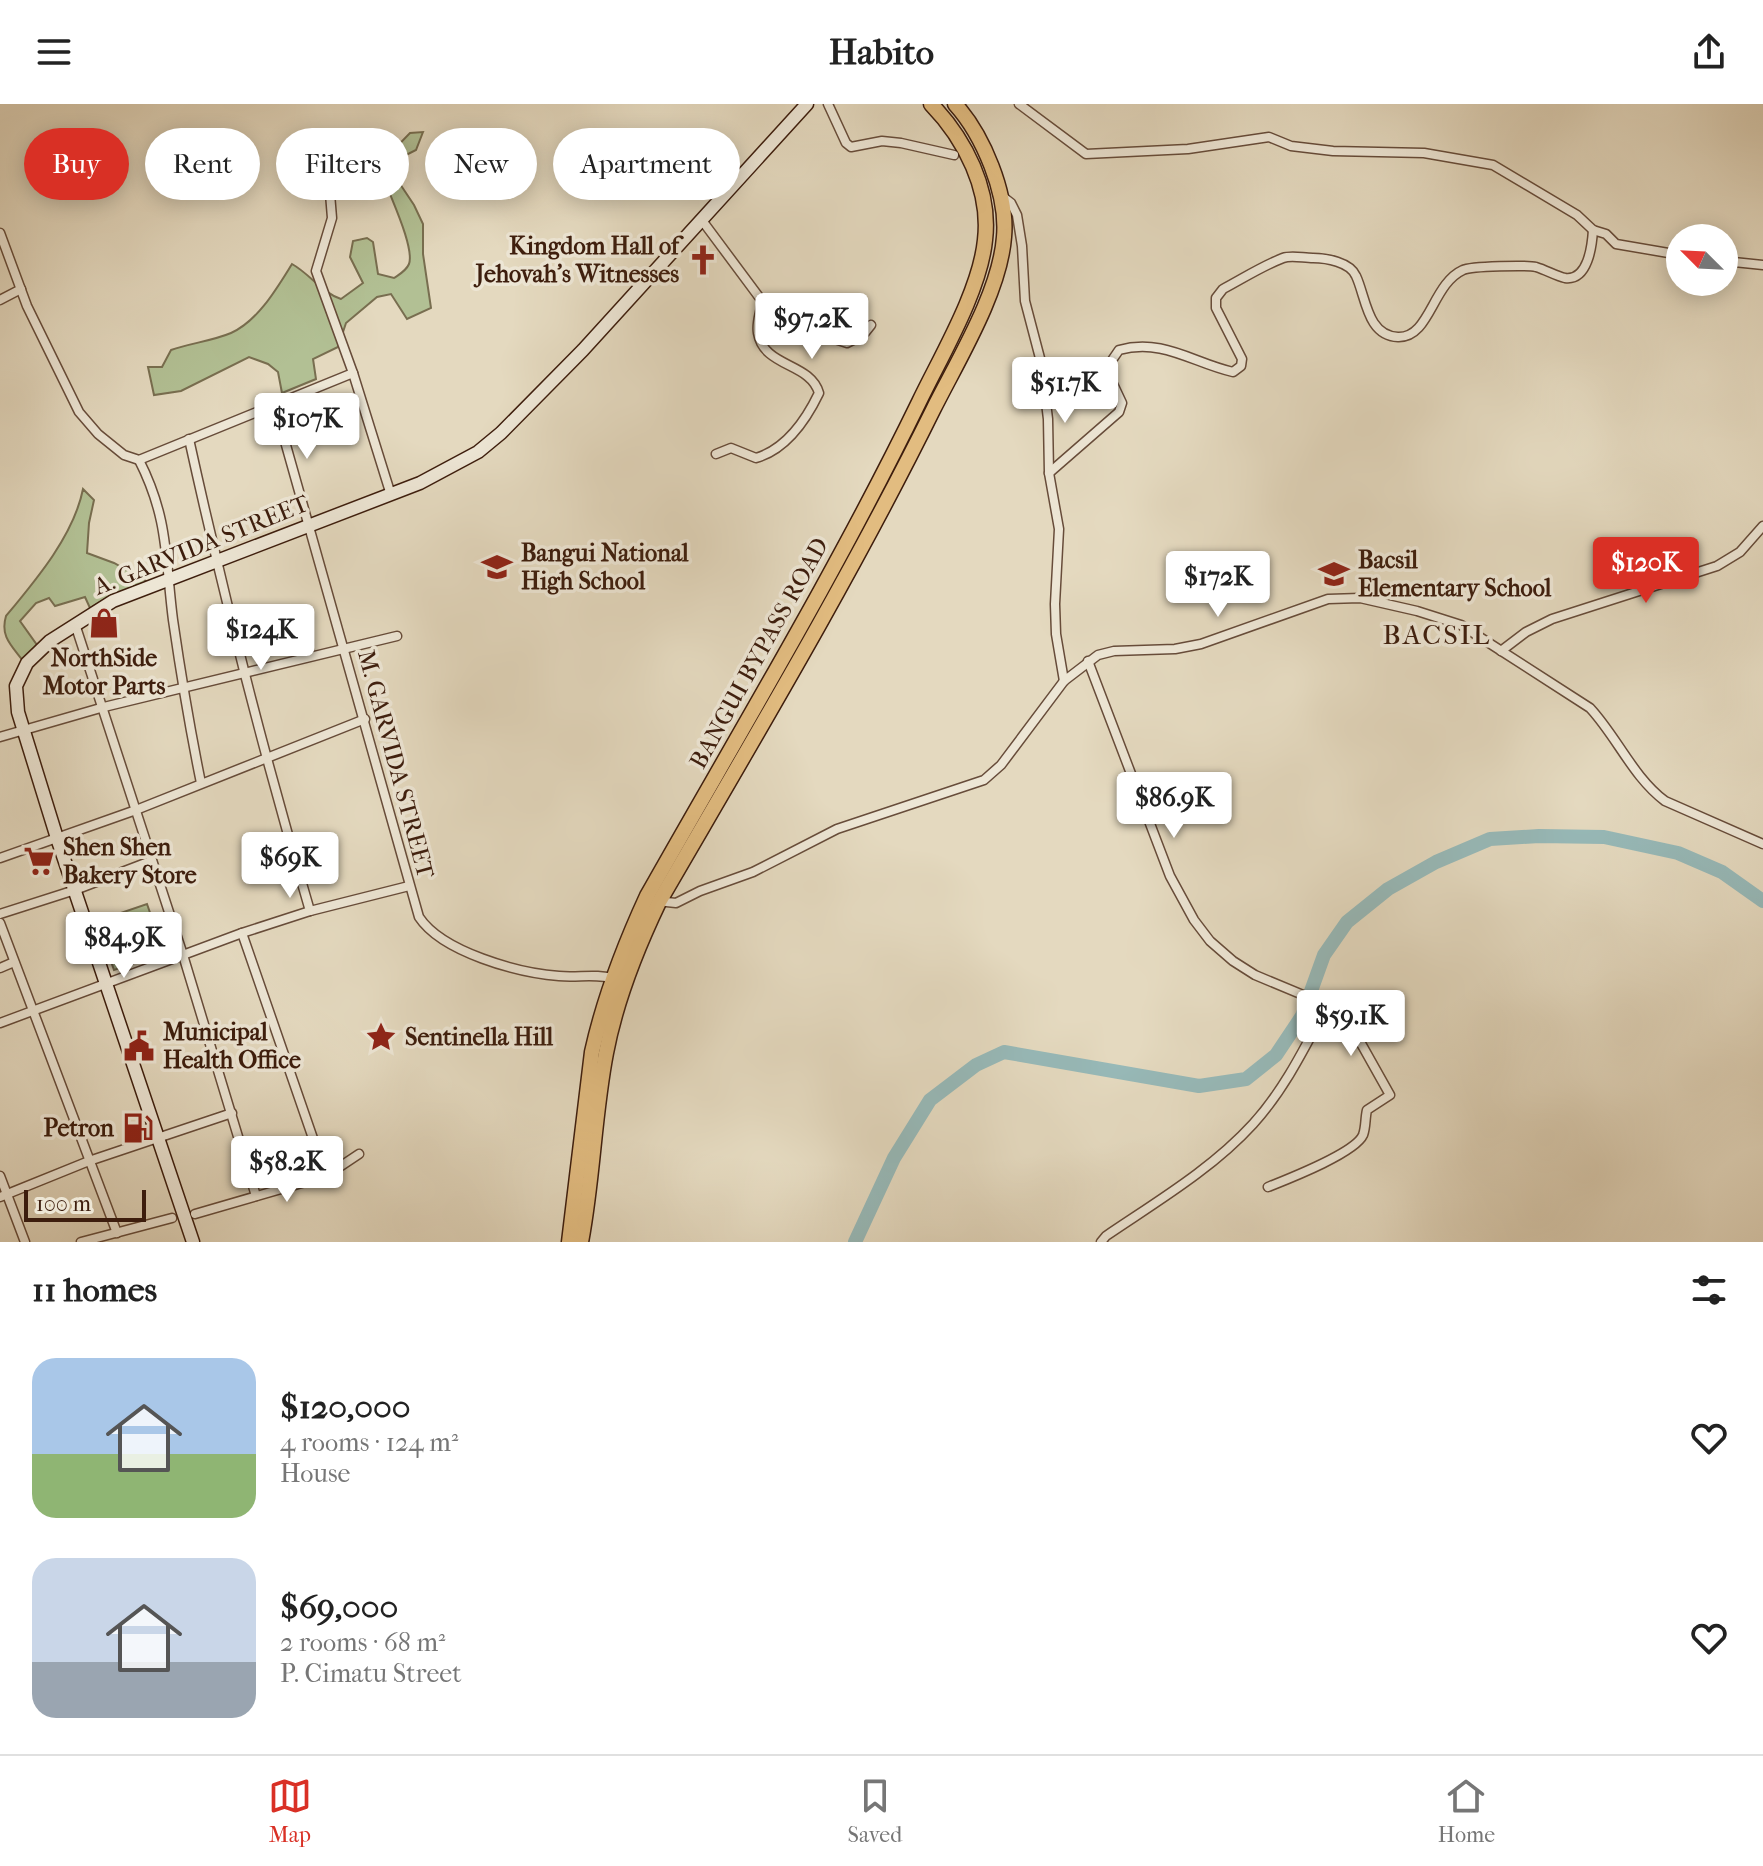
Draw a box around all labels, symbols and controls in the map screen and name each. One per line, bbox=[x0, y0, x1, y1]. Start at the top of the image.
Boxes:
icon: menu bbox=[32, 30, 76, 74]
icon: share bbox=[1687, 30, 1731, 74]
text: Habito bbox=[829, 31, 934, 73]
chip: Buy bbox=[24, 128, 129, 200]
chip: Rent bbox=[145, 128, 260, 200]
chip: Filters bbox=[276, 128, 409, 200]
chip: New bbox=[425, 128, 537, 200]
chip: Apartment bbox=[553, 128, 740, 200]
north arrow bbox=[1666, 224, 1738, 296]
map controls bbox=[1666, 224, 1738, 296]
place label: Kingdom Hall of Jehovah's Witnesses bbox=[473, 232, 684, 288]
church icon: Kingdom Hall of Jehovah's Witnesses bbox=[686, 243, 720, 277]
pin: $97.2K bbox=[747, 293, 877, 361]
text: $97.2K bbox=[773, 303, 851, 334]
pin: $51.7K bbox=[1000, 357, 1130, 425]
text: $51.7K bbox=[1030, 367, 1100, 398]
pin: $107K bbox=[251, 393, 363, 461]
text: $107K bbox=[272, 403, 342, 434]
street label: A. GARVIDA STREET bbox=[89, 489, 313, 601]
street label: BANGUI BYPASS ROAD bbox=[684, 533, 834, 773]
pin: $120K bbox=[1590, 537, 1702, 605]
place label: Bangui National High School bbox=[521, 539, 689, 595]
place label: Bacsil Elementary School bbox=[1358, 546, 1552, 602]
text: $120K bbox=[1611, 547, 1681, 578]
school or university icon: Bangui National High School bbox=[480, 550, 514, 584]
pin: $172K bbox=[1162, 551, 1274, 619]
school or university icon: Bacsil Elementary School bbox=[1317, 557, 1351, 591]
text: $172K bbox=[1184, 561, 1252, 592]
pin: $124K bbox=[205, 604, 317, 672]
shop icon: NorthSide Motor Parts bbox=[87, 606, 121, 640]
text: $124K bbox=[225, 614, 297, 645]
district label: BACSIL bbox=[1383, 618, 1491, 651]
place label: NorthSide Motor Parts bbox=[43, 644, 166, 700]
street label: M. GARVIDA STREET bbox=[352, 647, 440, 882]
pin: $86.9K bbox=[1109, 772, 1239, 840]
text: $86.9K bbox=[1135, 782, 1213, 813]
pin: $69K bbox=[243, 832, 337, 900]
place label: Shen Shen Bakery Store bbox=[63, 833, 197, 889]
text: $69K bbox=[260, 842, 320, 873]
supermarket icon: Shen Shen Bakery Store bbox=[22, 844, 56, 878]
pin: $84.9K bbox=[59, 912, 189, 980]
text: $84.9K bbox=[84, 922, 164, 953]
pin: $59.1K bbox=[1286, 990, 1416, 1058]
text: $59.1K bbox=[1315, 1000, 1387, 1031]
place label: Municipal Health Office bbox=[163, 1018, 301, 1074]
place icon: Sentinella Hill bbox=[364, 1020, 398, 1054]
place label: Sentinella Hill bbox=[405, 1023, 554, 1051]
public building icon: Municipal Health Office bbox=[122, 1029, 156, 1063]
fuel station icon: Petron bbox=[121, 1111, 155, 1145]
place label: Petron bbox=[44, 1114, 115, 1142]
pin: $58.2K bbox=[222, 1136, 352, 1204]
text: $58.2K bbox=[249, 1146, 325, 1177]
scale bar bbox=[24, 1186, 146, 1222]
text: 100 m bbox=[36, 1191, 91, 1217]
icon: filters bbox=[1687, 1268, 1731, 1312]
text: 11 homes bbox=[32, 1270, 157, 1310]
text: $120,000 bbox=[280, 1387, 410, 1427]
icon: home bbox=[96, 1390, 192, 1486]
icon: heart bbox=[1687, 1416, 1731, 1460]
text: 4 rooms · 124 m² bbox=[280, 1427, 458, 1458]
text: House bbox=[280, 1458, 350, 1489]
text: $69,000 bbox=[280, 1587, 398, 1627]
icon: home bbox=[96, 1590, 192, 1686]
icon: heart bbox=[1687, 1616, 1731, 1660]
text: 2 rooms · 68 m² bbox=[280, 1627, 445, 1658]
text: P. Cimatu Street bbox=[280, 1658, 461, 1689]
tab: Map bbox=[268, 1774, 312, 1848]
tab: Saved bbox=[848, 1774, 902, 1848]
tab: Home bbox=[1438, 1774, 1495, 1848]

